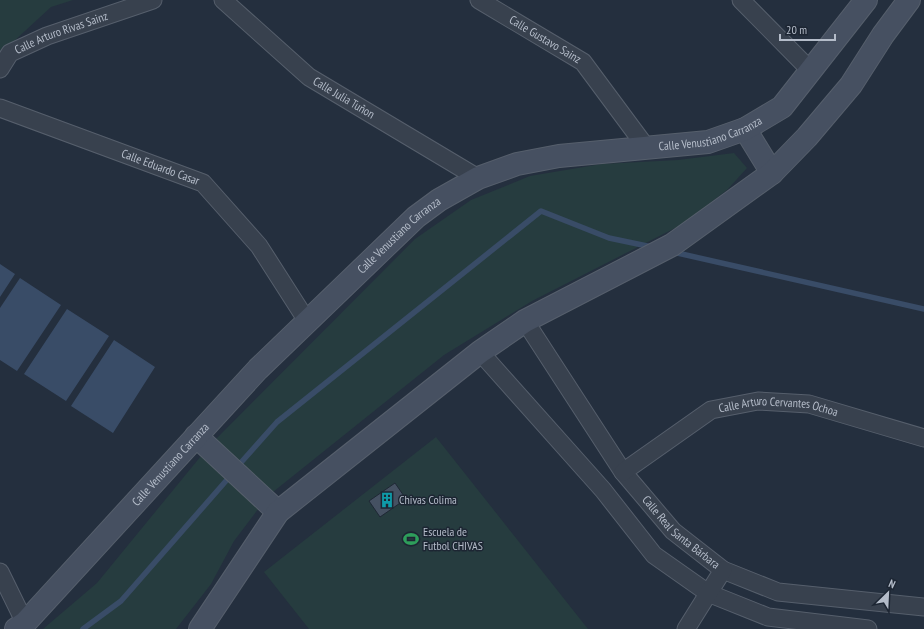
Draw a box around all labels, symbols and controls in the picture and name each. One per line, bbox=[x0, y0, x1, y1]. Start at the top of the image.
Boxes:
street label: Calle Arturo Rivas Sainz bbox=[12, 8, 109, 57]
street label: Calle Gustavo Sainz bbox=[507, 12, 584, 66]
scale bar bbox=[780, 16, 835, 42]
text: 20 m bbox=[786, 22, 807, 37]
street label: Calle Julia Tuñon bbox=[311, 73, 378, 122]
street label: Calle Venustiano Carranza bbox=[658, 113, 765, 154]
street label: Calle Eduardo Casar bbox=[119, 146, 202, 188]
street label: Calle Venustiano Carranza bbox=[354, 193, 444, 276]
street label: Calle Arturo Cervantes Ochoa bbox=[717, 393, 840, 419]
street label: Calle Venustiano Carranza bbox=[128, 419, 212, 509]
building icon: Chivas Colima bbox=[378, 491, 396, 509]
place label: Chivas Colima bbox=[399, 492, 457, 507]
street label: Calle Real Santa Bárbara bbox=[639, 492, 723, 572]
place label: Escuela de Futbol CHIVAS bbox=[423, 524, 483, 553]
sports icon: Escuela de Futbol CHIVAS bbox=[402, 530, 420, 548]
north arrow bbox=[868, 573, 908, 613]
text: N bbox=[887, 576, 898, 591]

